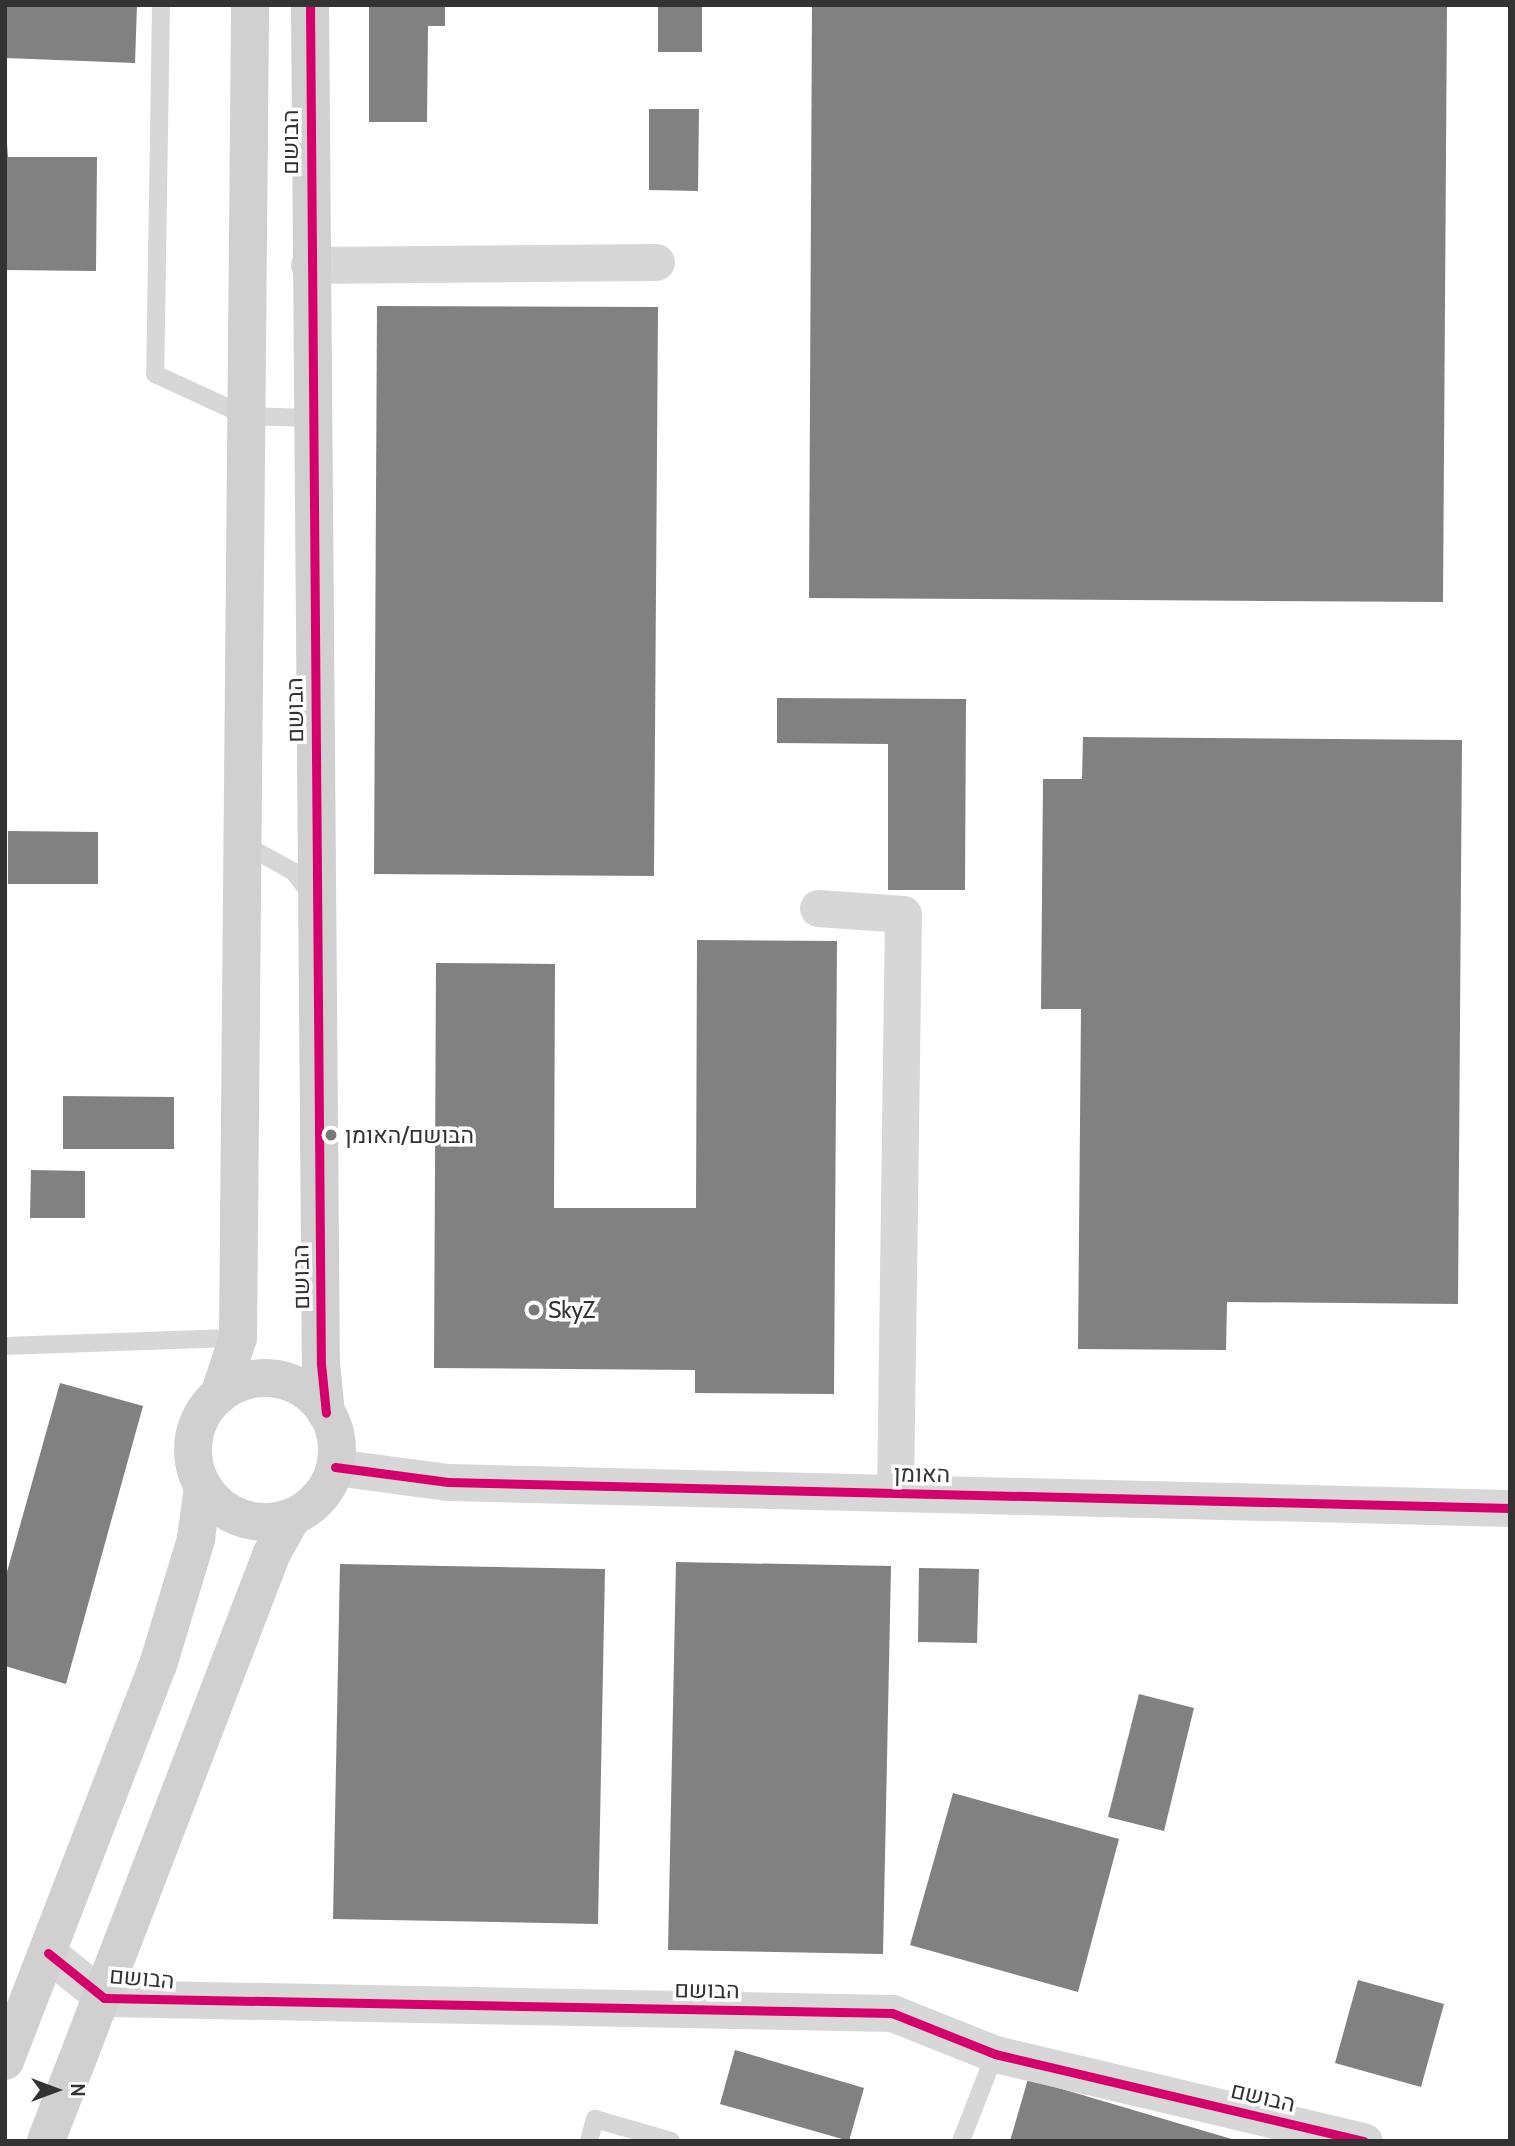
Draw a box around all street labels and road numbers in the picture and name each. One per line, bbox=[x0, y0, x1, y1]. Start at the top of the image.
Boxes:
street label: הבושם bbox=[276, 109, 304, 175]
street label: הבושם bbox=[281, 677, 309, 743]
street label: הבושם bbox=[287, 1244, 315, 1310]
street label: האומן bbox=[894, 1460, 950, 1488]
street label: הבושם bbox=[108, 1961, 176, 1995]
street label: הבושם bbox=[674, 1976, 740, 2004]
street label: הבושם bbox=[1228, 2076, 1298, 2118]

